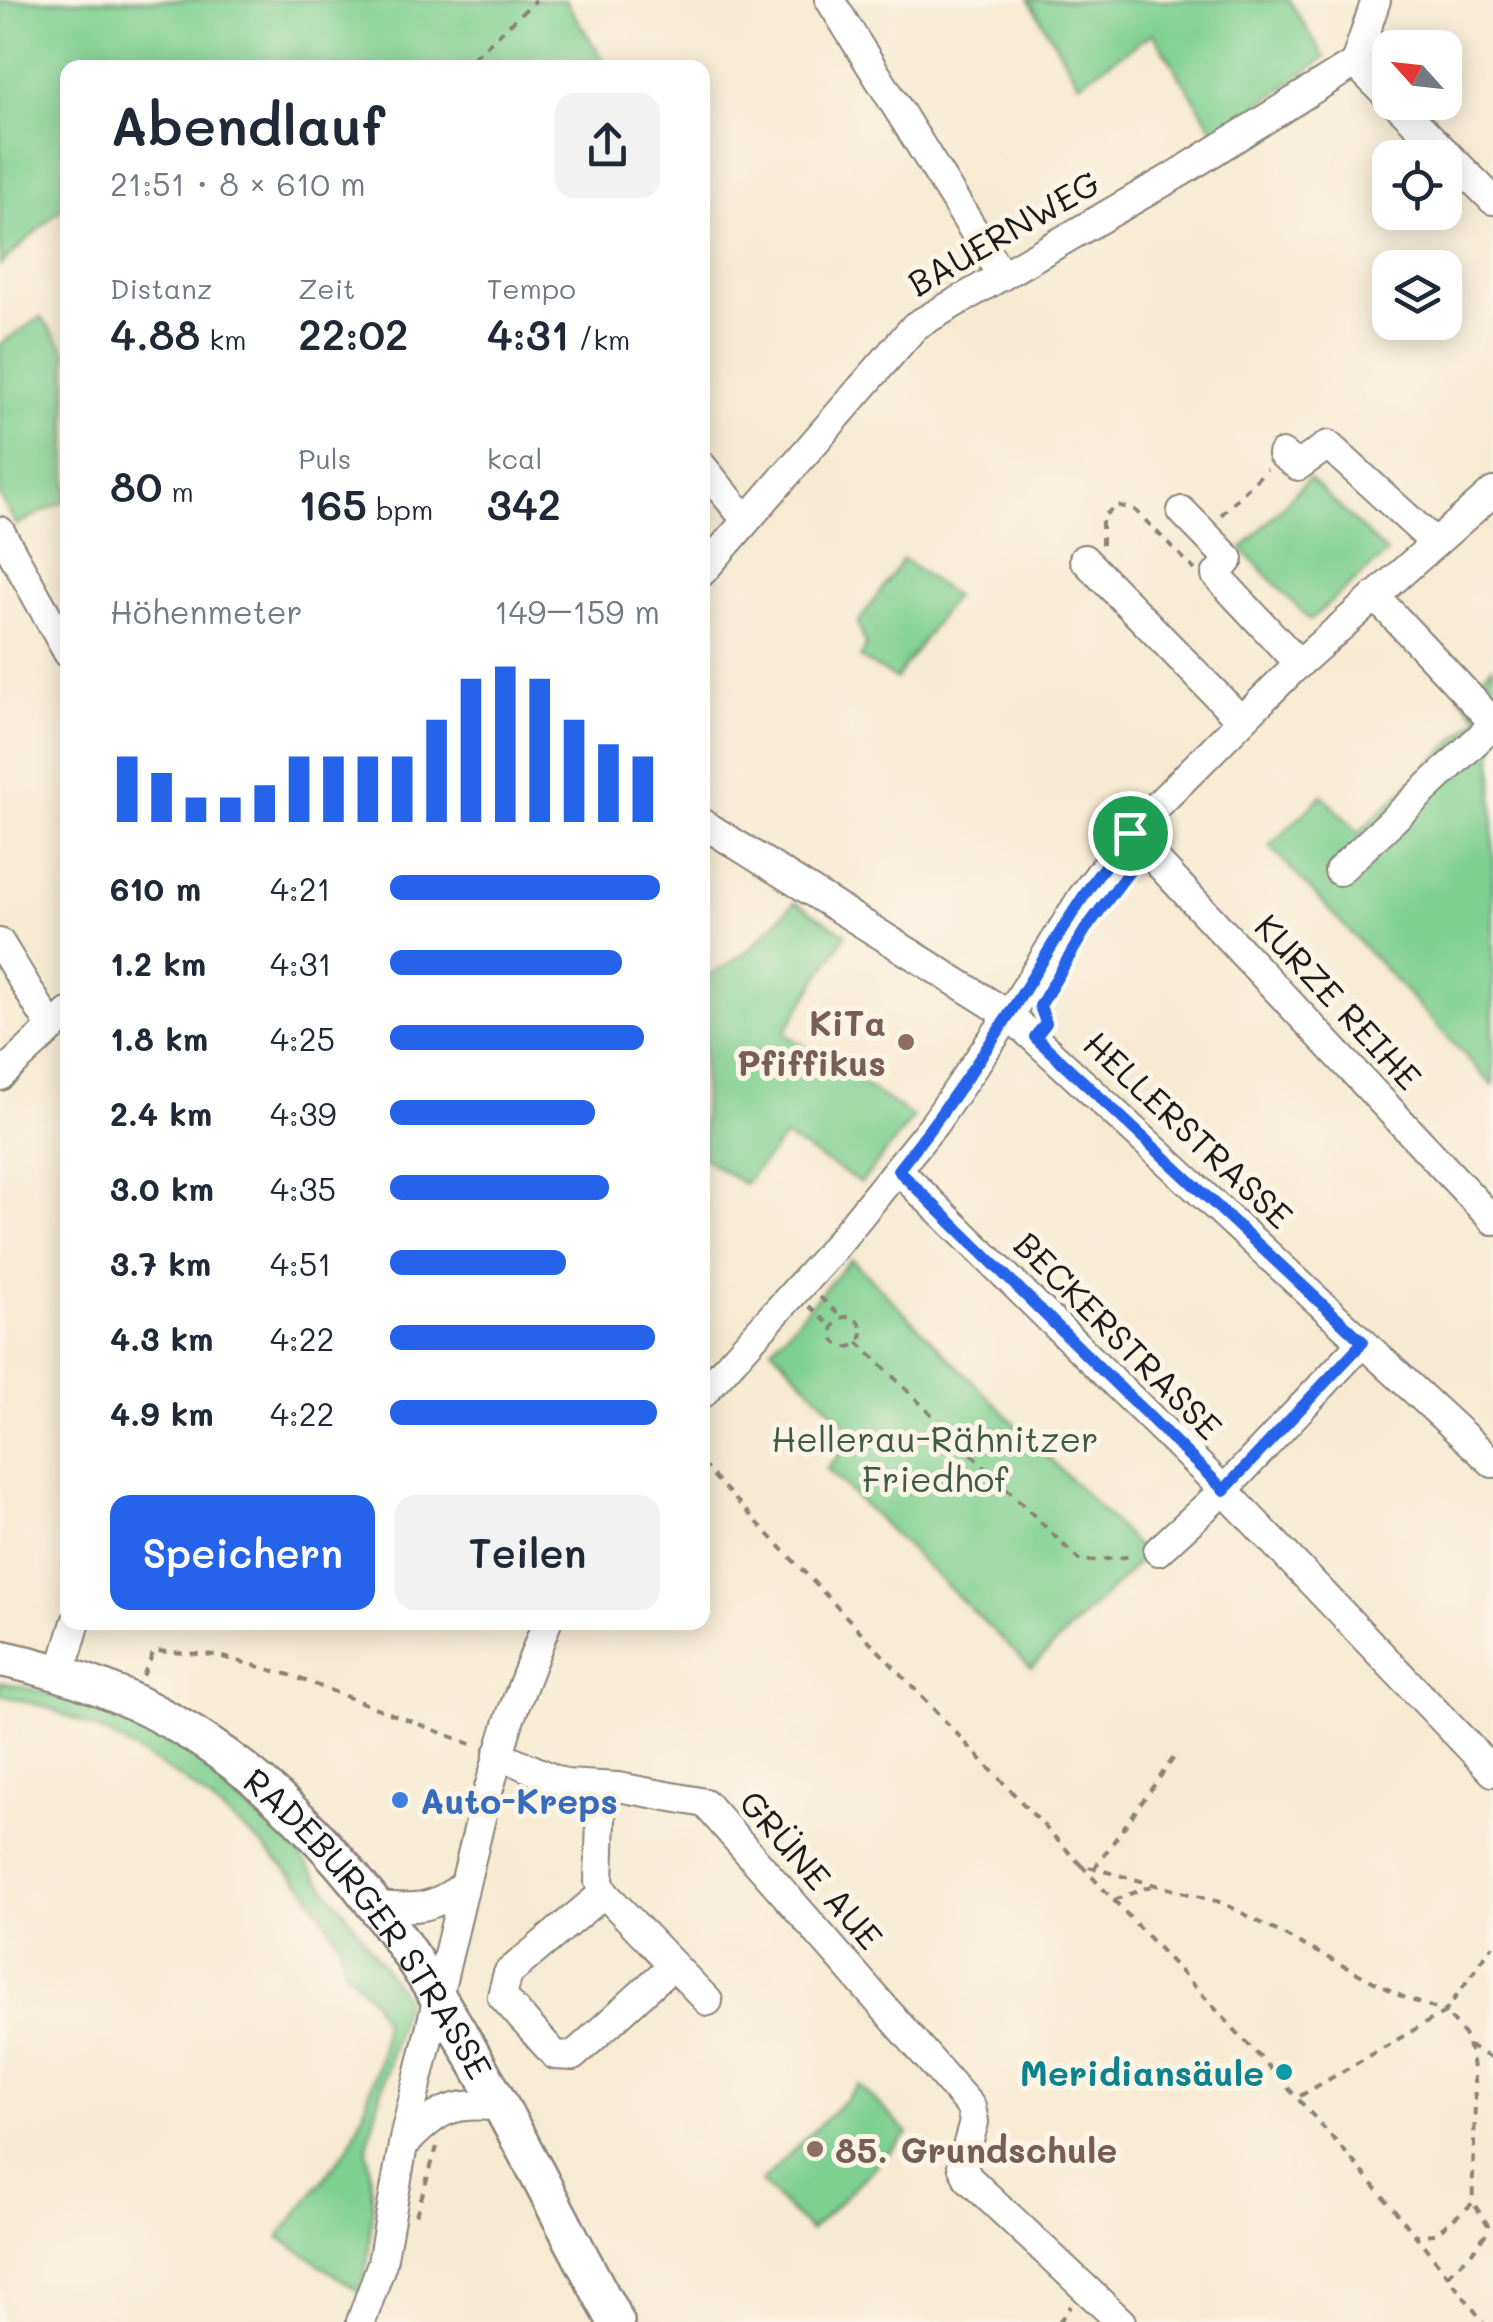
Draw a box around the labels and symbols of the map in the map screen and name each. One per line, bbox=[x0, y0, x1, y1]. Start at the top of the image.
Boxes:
north arrow bbox=[1372, 30, 1462, 120]
street label: BAUERNWEG bbox=[899, 158, 1107, 306]
pin bbox=[1088, 791, 1173, 876]
street label: KURZE REIHE bbox=[1246, 903, 1432, 1099]
place label: KiTa Pfiffikus bbox=[737, 999, 886, 1085]
street label: HELLERSTRASSE bbox=[1075, 1020, 1303, 1238]
marker: KiTa Pfiffikus bbox=[895, 1031, 917, 1053]
street label: BECKERSTRASSE bbox=[1005, 1221, 1233, 1449]
park label: Hellerau-Rähnitzer Friedhof bbox=[771, 1415, 1099, 1501]
street label: RADEBURGER STRASSE bbox=[235, 1757, 504, 2087]
place label: Auto-Kreps bbox=[420, 1777, 618, 1823]
street label: GRÜNE AUE bbox=[730, 1780, 894, 1958]
marker: Auto-Kreps bbox=[389, 1789, 411, 1811]
place label: Meridiansäule bbox=[1020, 2049, 1264, 2095]
marker: Meridiansäule bbox=[1273, 2061, 1295, 2083]
place label: 85. Grundschule bbox=[835, 2126, 1117, 2172]
marker: 85. Grundschule bbox=[804, 2138, 826, 2160]

